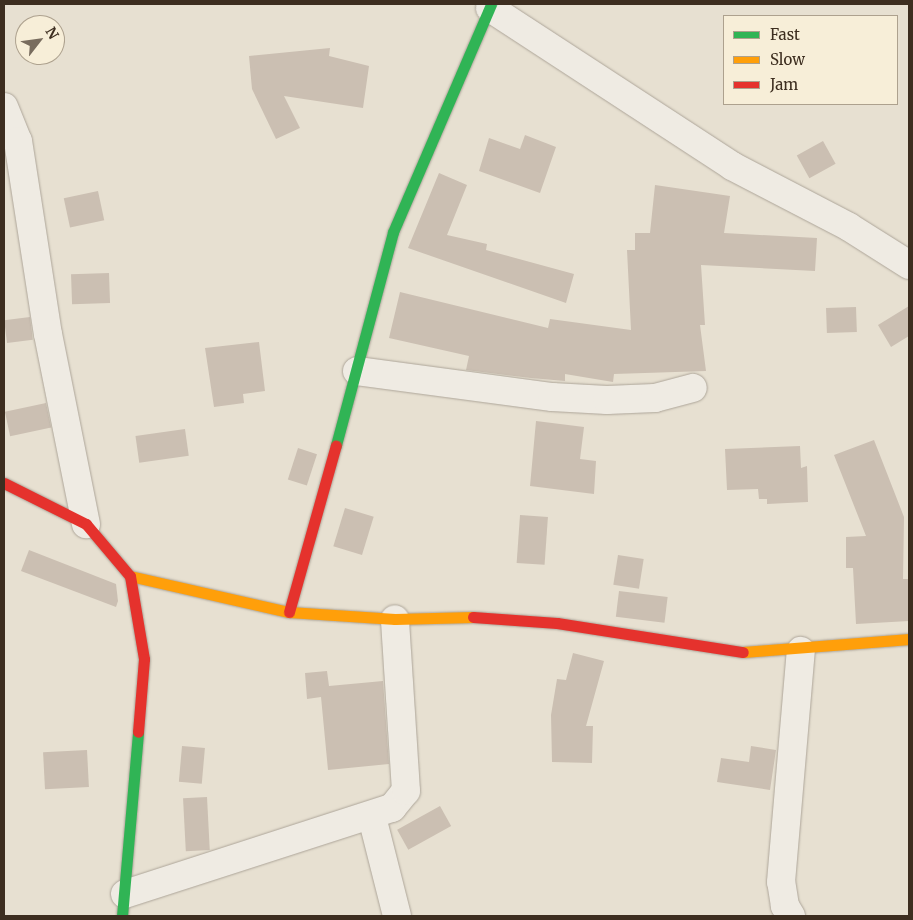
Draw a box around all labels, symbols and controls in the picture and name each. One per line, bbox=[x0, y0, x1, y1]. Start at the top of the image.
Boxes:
north arrow bbox=[15, 15, 65, 65]
legend bbox=[723, 15, 898, 105]
text: N bbox=[42, 24, 63, 42]
text: Fast bbox=[770, 25, 800, 44]
text: Slow bbox=[770, 50, 805, 69]
text: Jam bbox=[770, 75, 798, 94]

